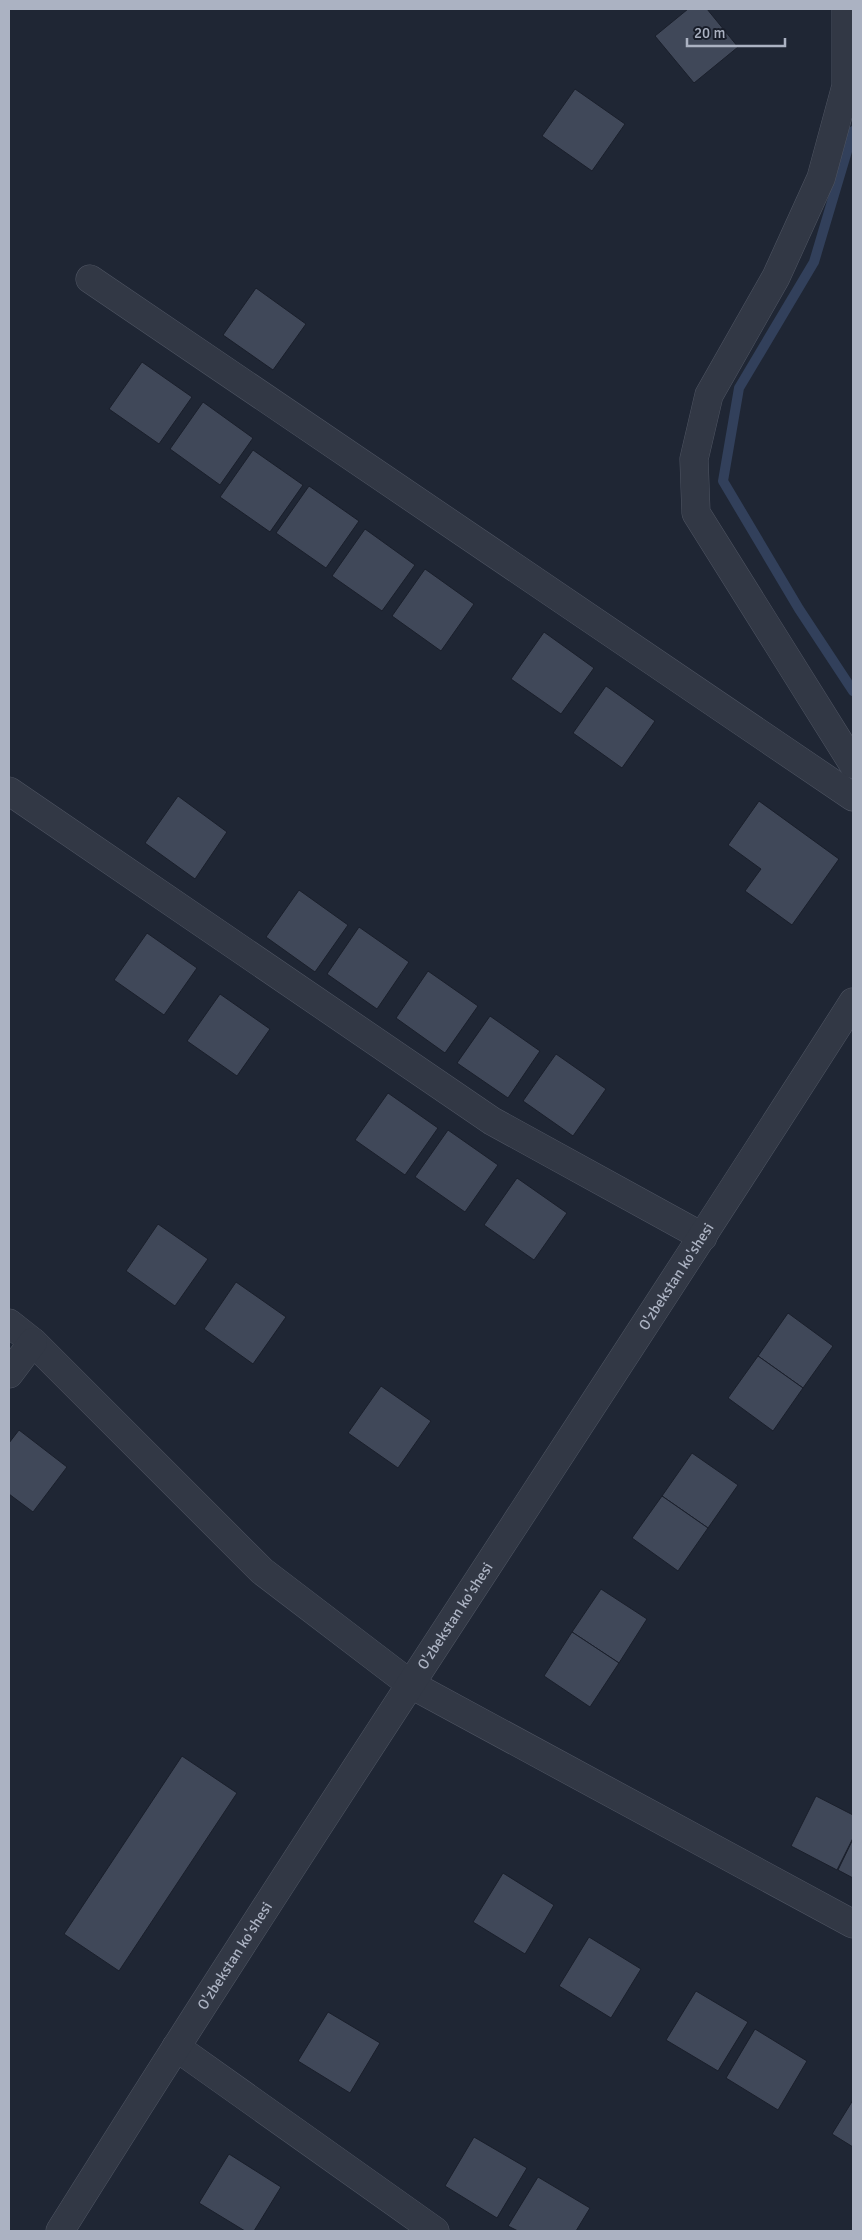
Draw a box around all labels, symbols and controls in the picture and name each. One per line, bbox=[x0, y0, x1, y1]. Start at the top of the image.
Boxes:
scale bar bbox=[687, 15, 784, 47]
text: 20 m bbox=[694, 24, 725, 42]
street label: O'zbekstan ko'shesi bbox=[635, 1219, 718, 1334]
street label: O'zbekstan ko'shesi bbox=[413, 1559, 497, 1673]
street label: O'zbekstan ko'shesi bbox=[193, 1898, 276, 2013]

